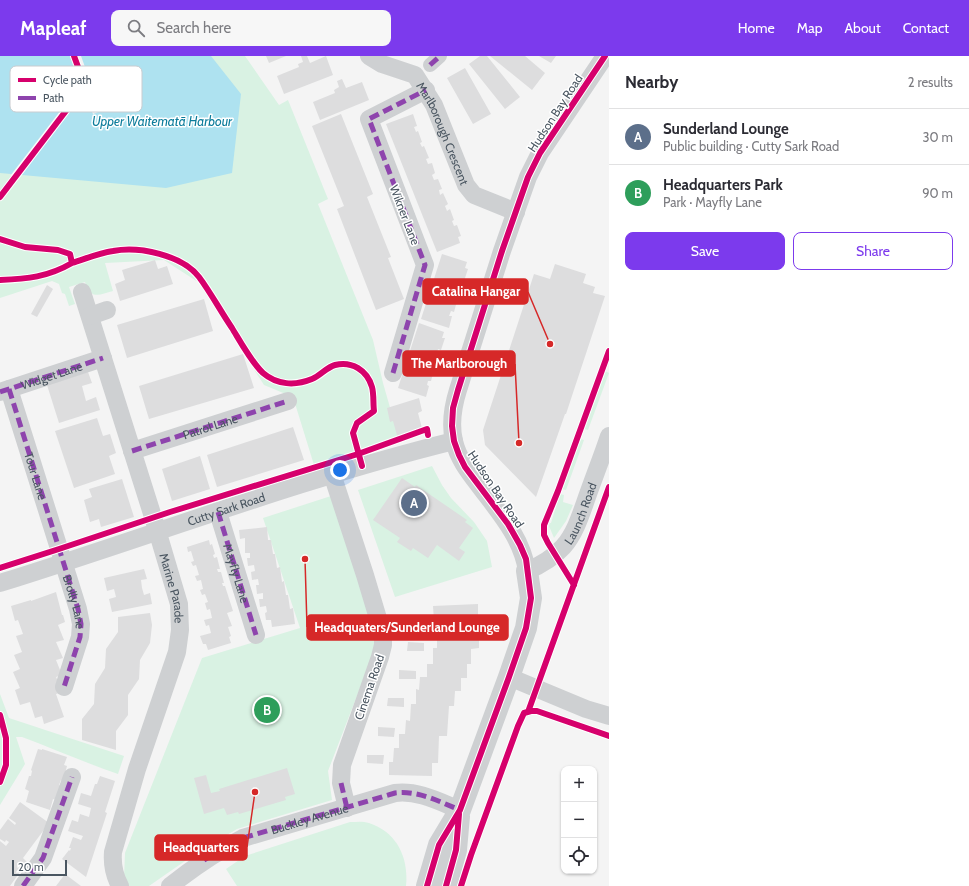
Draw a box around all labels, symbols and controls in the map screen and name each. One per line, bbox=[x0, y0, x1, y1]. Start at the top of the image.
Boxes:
search box bbox=[111, 10, 391, 46]
text: Mapleaf bbox=[20, 17, 87, 40]
icon: search bbox=[125, 17, 147, 39]
text: Search here bbox=[157, 19, 231, 37]
text: Home bbox=[738, 19, 775, 37]
text: Map bbox=[797, 19, 822, 37]
text: About bbox=[844, 19, 881, 37]
text: Contact bbox=[903, 19, 949, 37]
legend bbox=[10, 66, 142, 112]
street label: Hudson Bay Road bbox=[524, 71, 586, 155]
text: Nearby bbox=[625, 72, 678, 92]
text: Cycle path bbox=[43, 73, 92, 87]
text: 2 results bbox=[908, 74, 953, 90]
street label: Marlborough Crescent bbox=[414, 79, 473, 187]
text: Path bbox=[43, 91, 64, 105]
water label: Upper Waitematā Harbour bbox=[92, 113, 233, 129]
text: Sunderland Lounge bbox=[663, 120, 789, 138]
text: A bbox=[634, 129, 642, 145]
text: 30 m bbox=[923, 129, 953, 145]
text: Public building · Cutty Sark Road bbox=[663, 138, 839, 154]
text: Headquarters Park bbox=[663, 176, 783, 194]
street label: Wikner Lane bbox=[387, 183, 423, 247]
text: B bbox=[634, 185, 642, 201]
text: 90 m bbox=[922, 185, 953, 201]
text: Park · Mayfly Lane bbox=[663, 194, 762, 210]
button: Save bbox=[625, 232, 785, 270]
button: Share bbox=[793, 232, 953, 270]
callout: Catalina Hangar bbox=[423, 279, 528, 304]
text: Catalina Hangar bbox=[432, 283, 521, 299]
callout: The Marlborough bbox=[403, 351, 515, 376]
text: The Marlborough bbox=[411, 355, 507, 371]
street label: Widget Lane bbox=[19, 358, 84, 392]
street label: Patrol Lane bbox=[181, 410, 239, 442]
street label: Hudson Bay Road bbox=[465, 448, 527, 530]
street label: Tour Lane bbox=[22, 450, 51, 502]
your location bbox=[330, 460, 350, 480]
street label: Launch Road bbox=[560, 480, 599, 547]
pin: A bbox=[401, 488, 427, 518]
street label: Cutty Sark Road bbox=[185, 489, 267, 528]
street label: Mayfly Lane bbox=[221, 542, 253, 605]
street label: Marine Parade bbox=[157, 551, 187, 624]
street label: Brolly Lane bbox=[60, 573, 89, 630]
callout: Headquaters/Sunderland Lounge bbox=[307, 615, 508, 640]
text: Headquaters/Sunderland Lounge bbox=[314, 619, 500, 635]
street label: Cinema Road bbox=[351, 652, 387, 722]
pin: B bbox=[254, 695, 280, 725]
map controls bbox=[561, 766, 597, 874]
button: + bbox=[561, 766, 597, 802]
street label: Buckley Avenue bbox=[269, 800, 350, 837]
button: − bbox=[561, 802, 597, 838]
callout: Headquarters bbox=[155, 835, 247, 860]
button: locate bbox=[561, 838, 597, 874]
text: Headquarters bbox=[163, 839, 240, 855]
scale bar bbox=[12, 858, 67, 877]
text: 20 m bbox=[18, 860, 44, 874]

